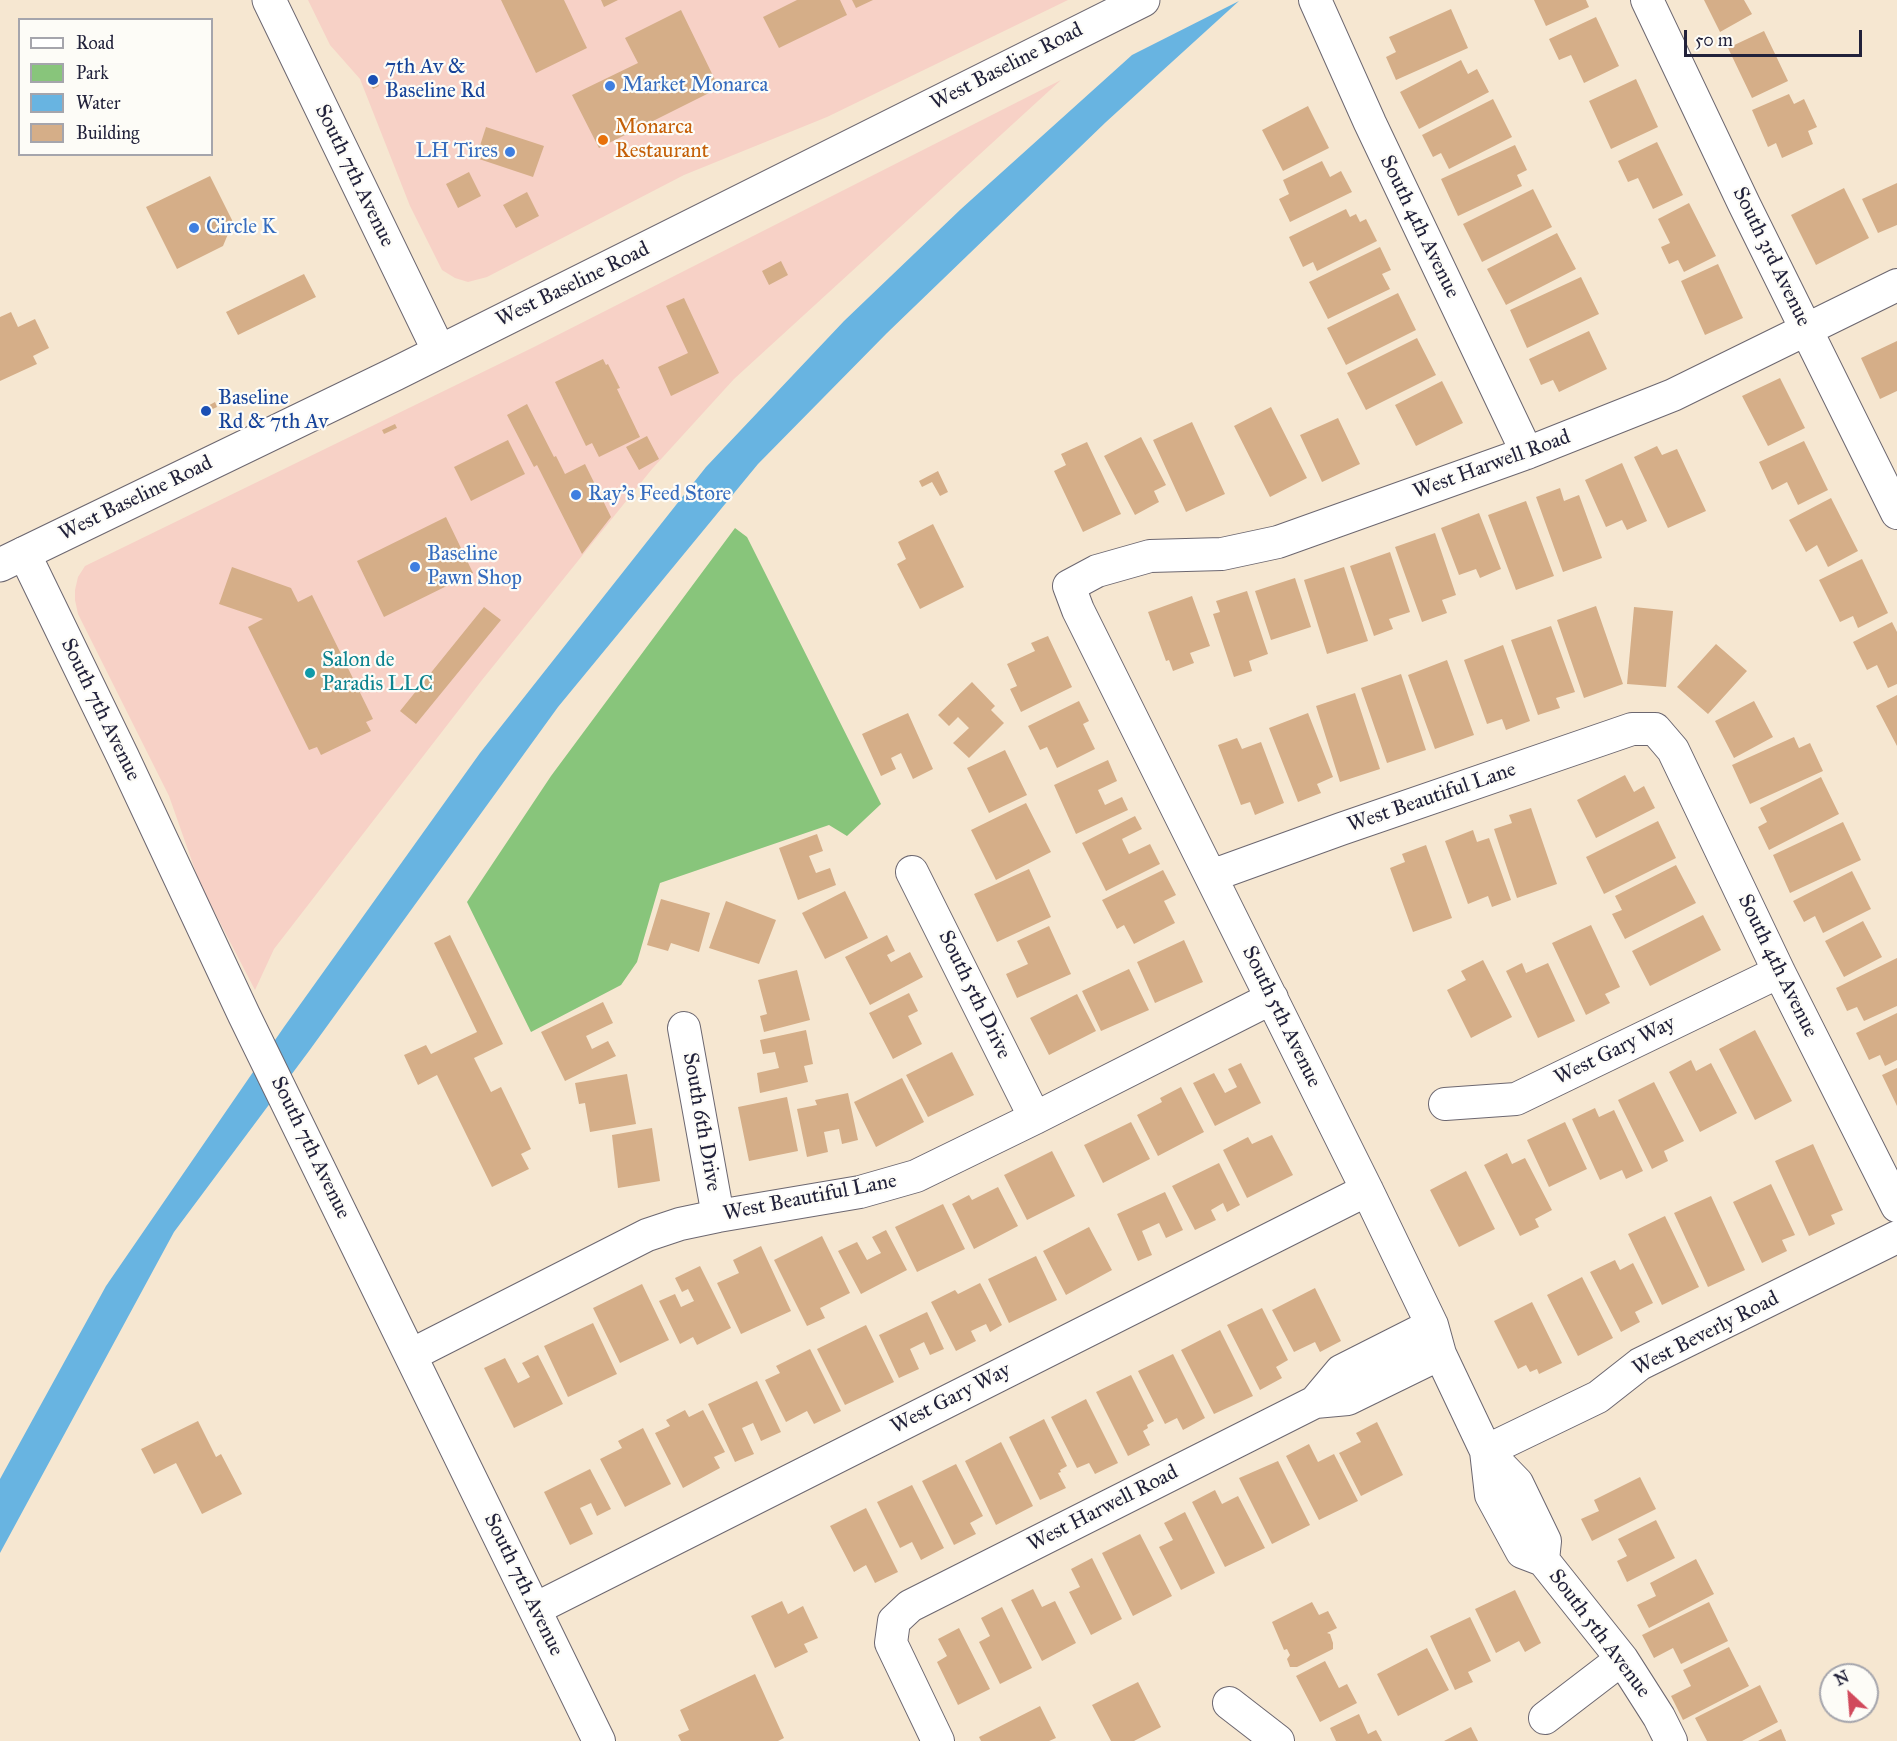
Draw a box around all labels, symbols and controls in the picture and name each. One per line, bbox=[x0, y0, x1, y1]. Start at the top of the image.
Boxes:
legend bbox=[18, 18, 213, 156]
street label: West Baseline Road bbox=[927, 18, 1087, 116]
scale bar bbox=[1687, 18, 1866, 56]
text: 50 m bbox=[1695, 29, 1733, 51]
text: Road bbox=[76, 32, 114, 54]
place label: 7th Av & Baseline Rd bbox=[385, 55, 485, 105]
text: Park bbox=[76, 62, 109, 84]
marker: 7th Av & Baseline Rd bbox=[366, 73, 380, 87]
place label: Market Monarca bbox=[622, 73, 768, 99]
marker: Market Monarca bbox=[603, 79, 617, 93]
text: Water bbox=[76, 92, 120, 114]
street label: South 7th Avenue bbox=[309, 101, 399, 251]
place label: Monarca Restaurant bbox=[615, 115, 709, 165]
text: Building bbox=[76, 122, 139, 144]
marker: Monarca Restaurant bbox=[596, 133, 610, 147]
place label: LH Tires bbox=[415, 139, 498, 165]
marker: LH Tires bbox=[503, 145, 517, 159]
street label: South 4th Avenue bbox=[1373, 151, 1465, 303]
street label: South 3rd Avenue bbox=[1726, 183, 1816, 331]
place label: Circle K bbox=[206, 215, 277, 241]
marker: Circle K bbox=[187, 221, 201, 235]
street label: West Baseline Road bbox=[492, 237, 654, 333]
place label: Baseline Rd & 7th Av bbox=[218, 386, 328, 436]
marker: Baseline Rd & 7th Av bbox=[199, 404, 213, 418]
street label: West Harwell Road bbox=[1410, 425, 1574, 505]
street label: West Baseline Road bbox=[55, 451, 217, 547]
place label: Ray's Feed Store bbox=[588, 482, 731, 508]
marker: Ray's Feed Store bbox=[569, 488, 583, 502]
place label: Baseline Pawn Shop bbox=[427, 542, 522, 592]
marker: Baseline Pawn Shop bbox=[408, 560, 422, 574]
street label: South 7th Avenue bbox=[55, 635, 145, 785]
place label: Salon de Paradis LLC bbox=[322, 648, 433, 698]
marker: Salon de Paradis LLC bbox=[303, 666, 317, 680]
street label: West Beautiful Lane bbox=[1345, 757, 1519, 839]
street label: South 4th Avenue bbox=[1731, 890, 1823, 1042]
street label: South 5th Drive bbox=[932, 927, 1016, 1063]
street label: South 5th Avenue bbox=[1236, 942, 1326, 1092]
street label: West Gary Way bbox=[1550, 1011, 1680, 1091]
street label: South 6th Drive bbox=[676, 1051, 726, 1193]
street label: South 7th Avenue bbox=[265, 1073, 355, 1223]
street label: West Beautiful Lane bbox=[721, 1169, 899, 1227]
street label: West Beverly Road bbox=[1629, 1286, 1783, 1382]
street label: West Gary Way bbox=[887, 1358, 1015, 1440]
street label: West Harwell Road bbox=[1024, 1460, 1182, 1558]
street label: South 7th Avenue bbox=[478, 1510, 568, 1660]
street label: South 5th Avenue bbox=[1543, 1565, 1655, 1703]
north arrow bbox=[1819, 1663, 1879, 1723]
text: N bbox=[1831, 1667, 1852, 1690]

